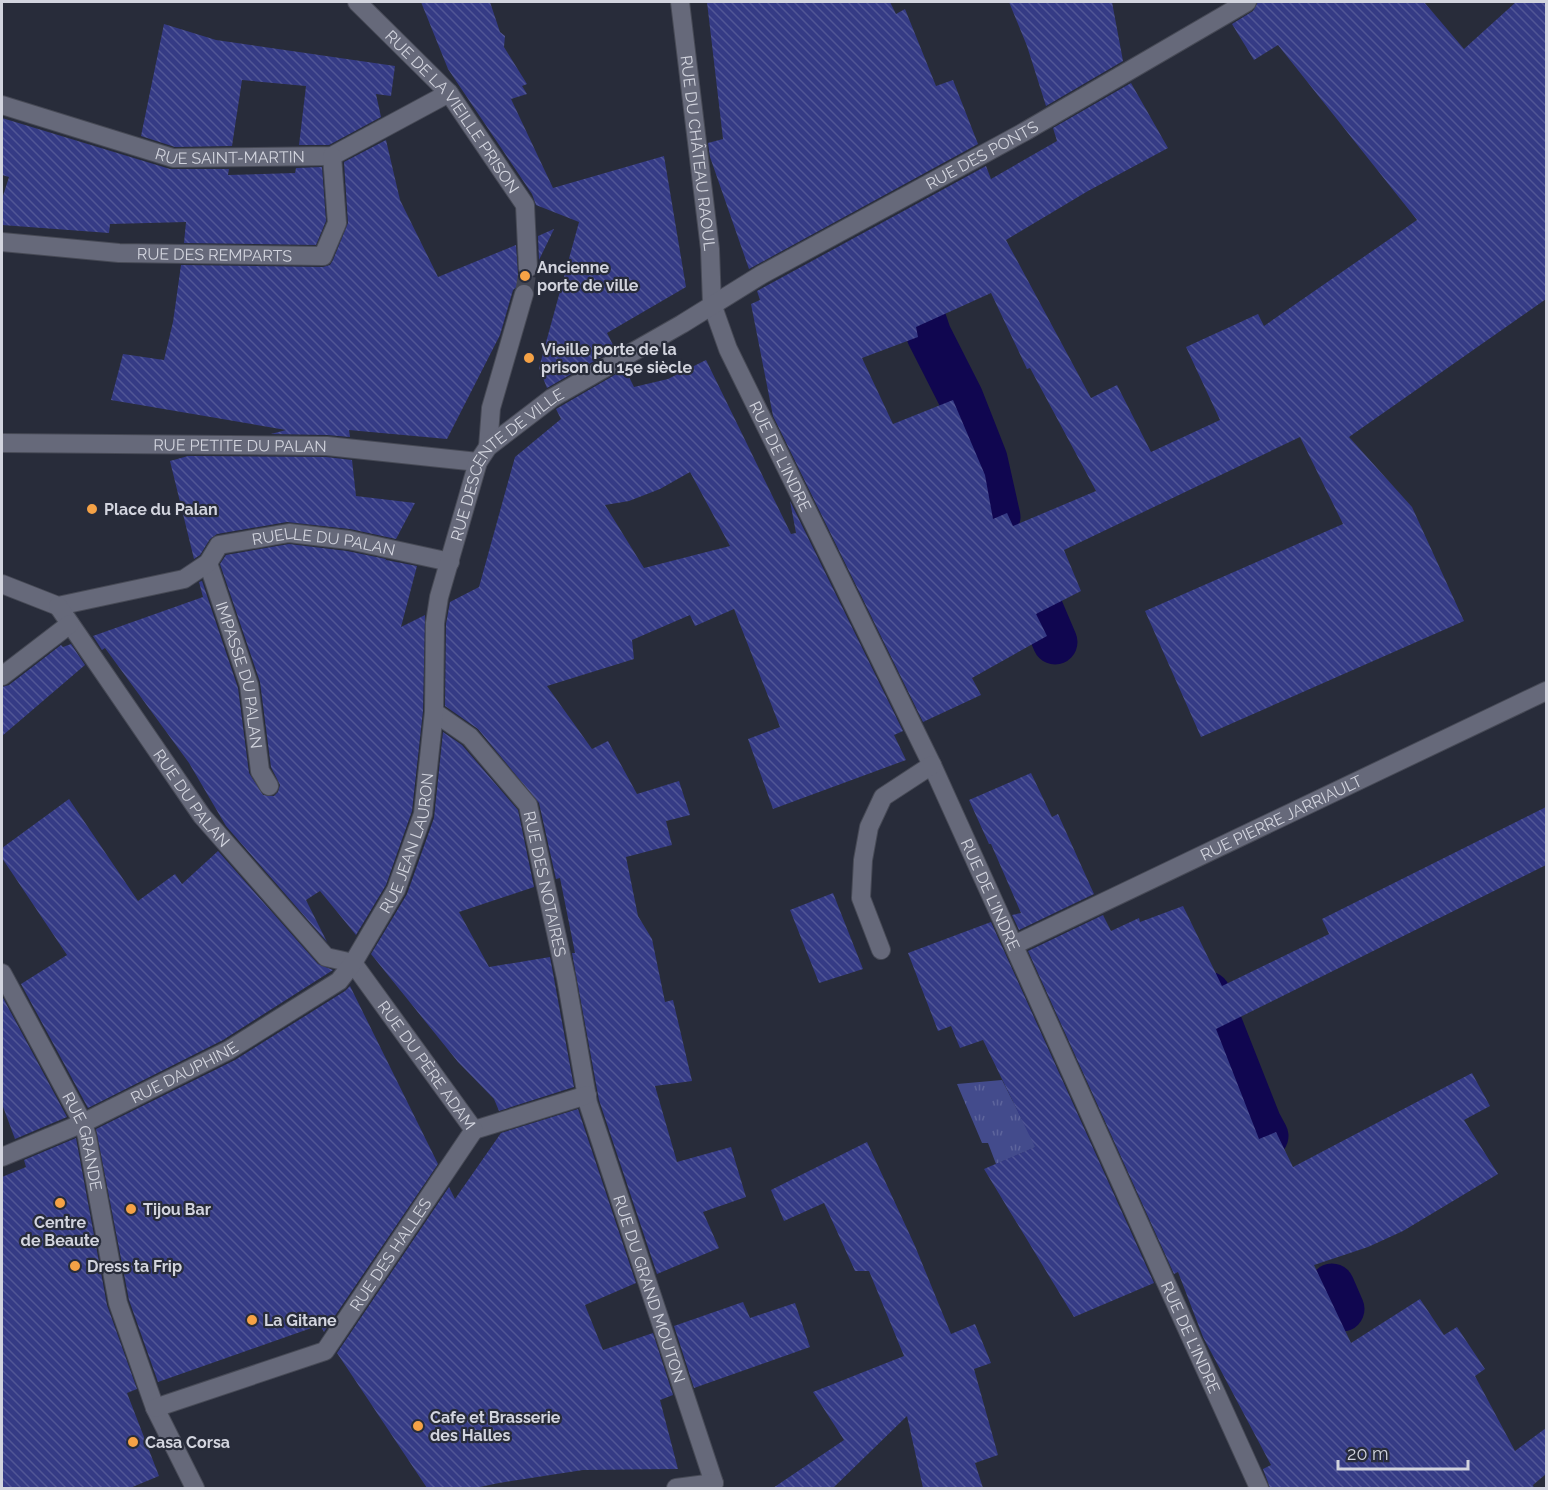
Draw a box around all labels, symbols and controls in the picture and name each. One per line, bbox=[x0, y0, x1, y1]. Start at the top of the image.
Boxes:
street label: RUE DE LA VIEILLE PRISON bbox=[381, 26, 524, 197]
street label: RUE DU CHÂTEAU RAOUL bbox=[677, 54, 720, 252]
street label: RUE DES PONTS bbox=[922, 116, 1042, 193]
street label: RUE SAINT-MARTIN bbox=[153, 144, 305, 168]
street label: RUE DES REMPARTS bbox=[137, 244, 293, 265]
place label: Ancienne porte de ville bbox=[537, 258, 639, 295]
marker: Ancienne porte de ville bbox=[518, 269, 532, 283]
place label: Vieille porte de la prison du 15e siècle bbox=[541, 340, 692, 377]
marker: Vieille porte de la prison du 15e siècle bbox=[522, 351, 536, 365]
street label: RUE DESCENTE DE VILLE bbox=[446, 384, 567, 543]
street label: RUE DE L'INDRE bbox=[745, 398, 816, 515]
street label: RUE PETITE DU PALAN bbox=[153, 435, 327, 455]
place label: Place du Palan bbox=[104, 500, 218, 519]
marker: Place du Palan bbox=[85, 502, 99, 516]
street label: RUELLE DU PALAN bbox=[250, 523, 397, 559]
street label: IMPASSE DU PALAN bbox=[212, 599, 267, 750]
street label: RUE DU PALAN bbox=[150, 746, 234, 851]
street label: RUE PIERRE JARRIAULT bbox=[1197, 771, 1365, 864]
street label: RUE JEAN LAURON bbox=[375, 772, 437, 916]
street label: RUE DES NOTAIRES bbox=[520, 809, 571, 959]
street label: RUE DE L'INDRE bbox=[957, 836, 1024, 954]
street label: RUE DU PÈRE ADAM bbox=[374, 997, 480, 1133]
street label: RUE DAUPHINE bbox=[127, 1037, 242, 1107]
street label: RUE GRANDE bbox=[59, 1089, 106, 1192]
street label: RUE DU GRAND MOUTON bbox=[610, 1193, 690, 1385]
street label: RUE DES HALLES bbox=[345, 1194, 435, 1314]
marker: Centre de Beaute bbox=[53, 1196, 67, 1210]
place label: Tijou Bar bbox=[143, 1200, 211, 1219]
marker: Tijou Bar bbox=[124, 1202, 138, 1216]
place label: Centre de Beaute bbox=[21, 1213, 100, 1250]
place label: Dress ta Frip bbox=[87, 1257, 182, 1276]
marker: Dress ta Frip bbox=[68, 1259, 82, 1273]
street label: RUE DE L'INDRE bbox=[1157, 1278, 1224, 1396]
place label: La Gitane bbox=[264, 1311, 337, 1330]
marker: La Gitane bbox=[245, 1313, 259, 1327]
place label: Cafe et Brasserie des Halles bbox=[430, 1408, 561, 1445]
marker: Cafe et Brasserie des Halles bbox=[411, 1419, 425, 1433]
place label: Casa Corsa bbox=[145, 1433, 230, 1452]
scale bar bbox=[1338, 1433, 1468, 1471]
marker: Casa Corsa bbox=[126, 1435, 140, 1449]
text: 20 m bbox=[1347, 1443, 1389, 1464]

